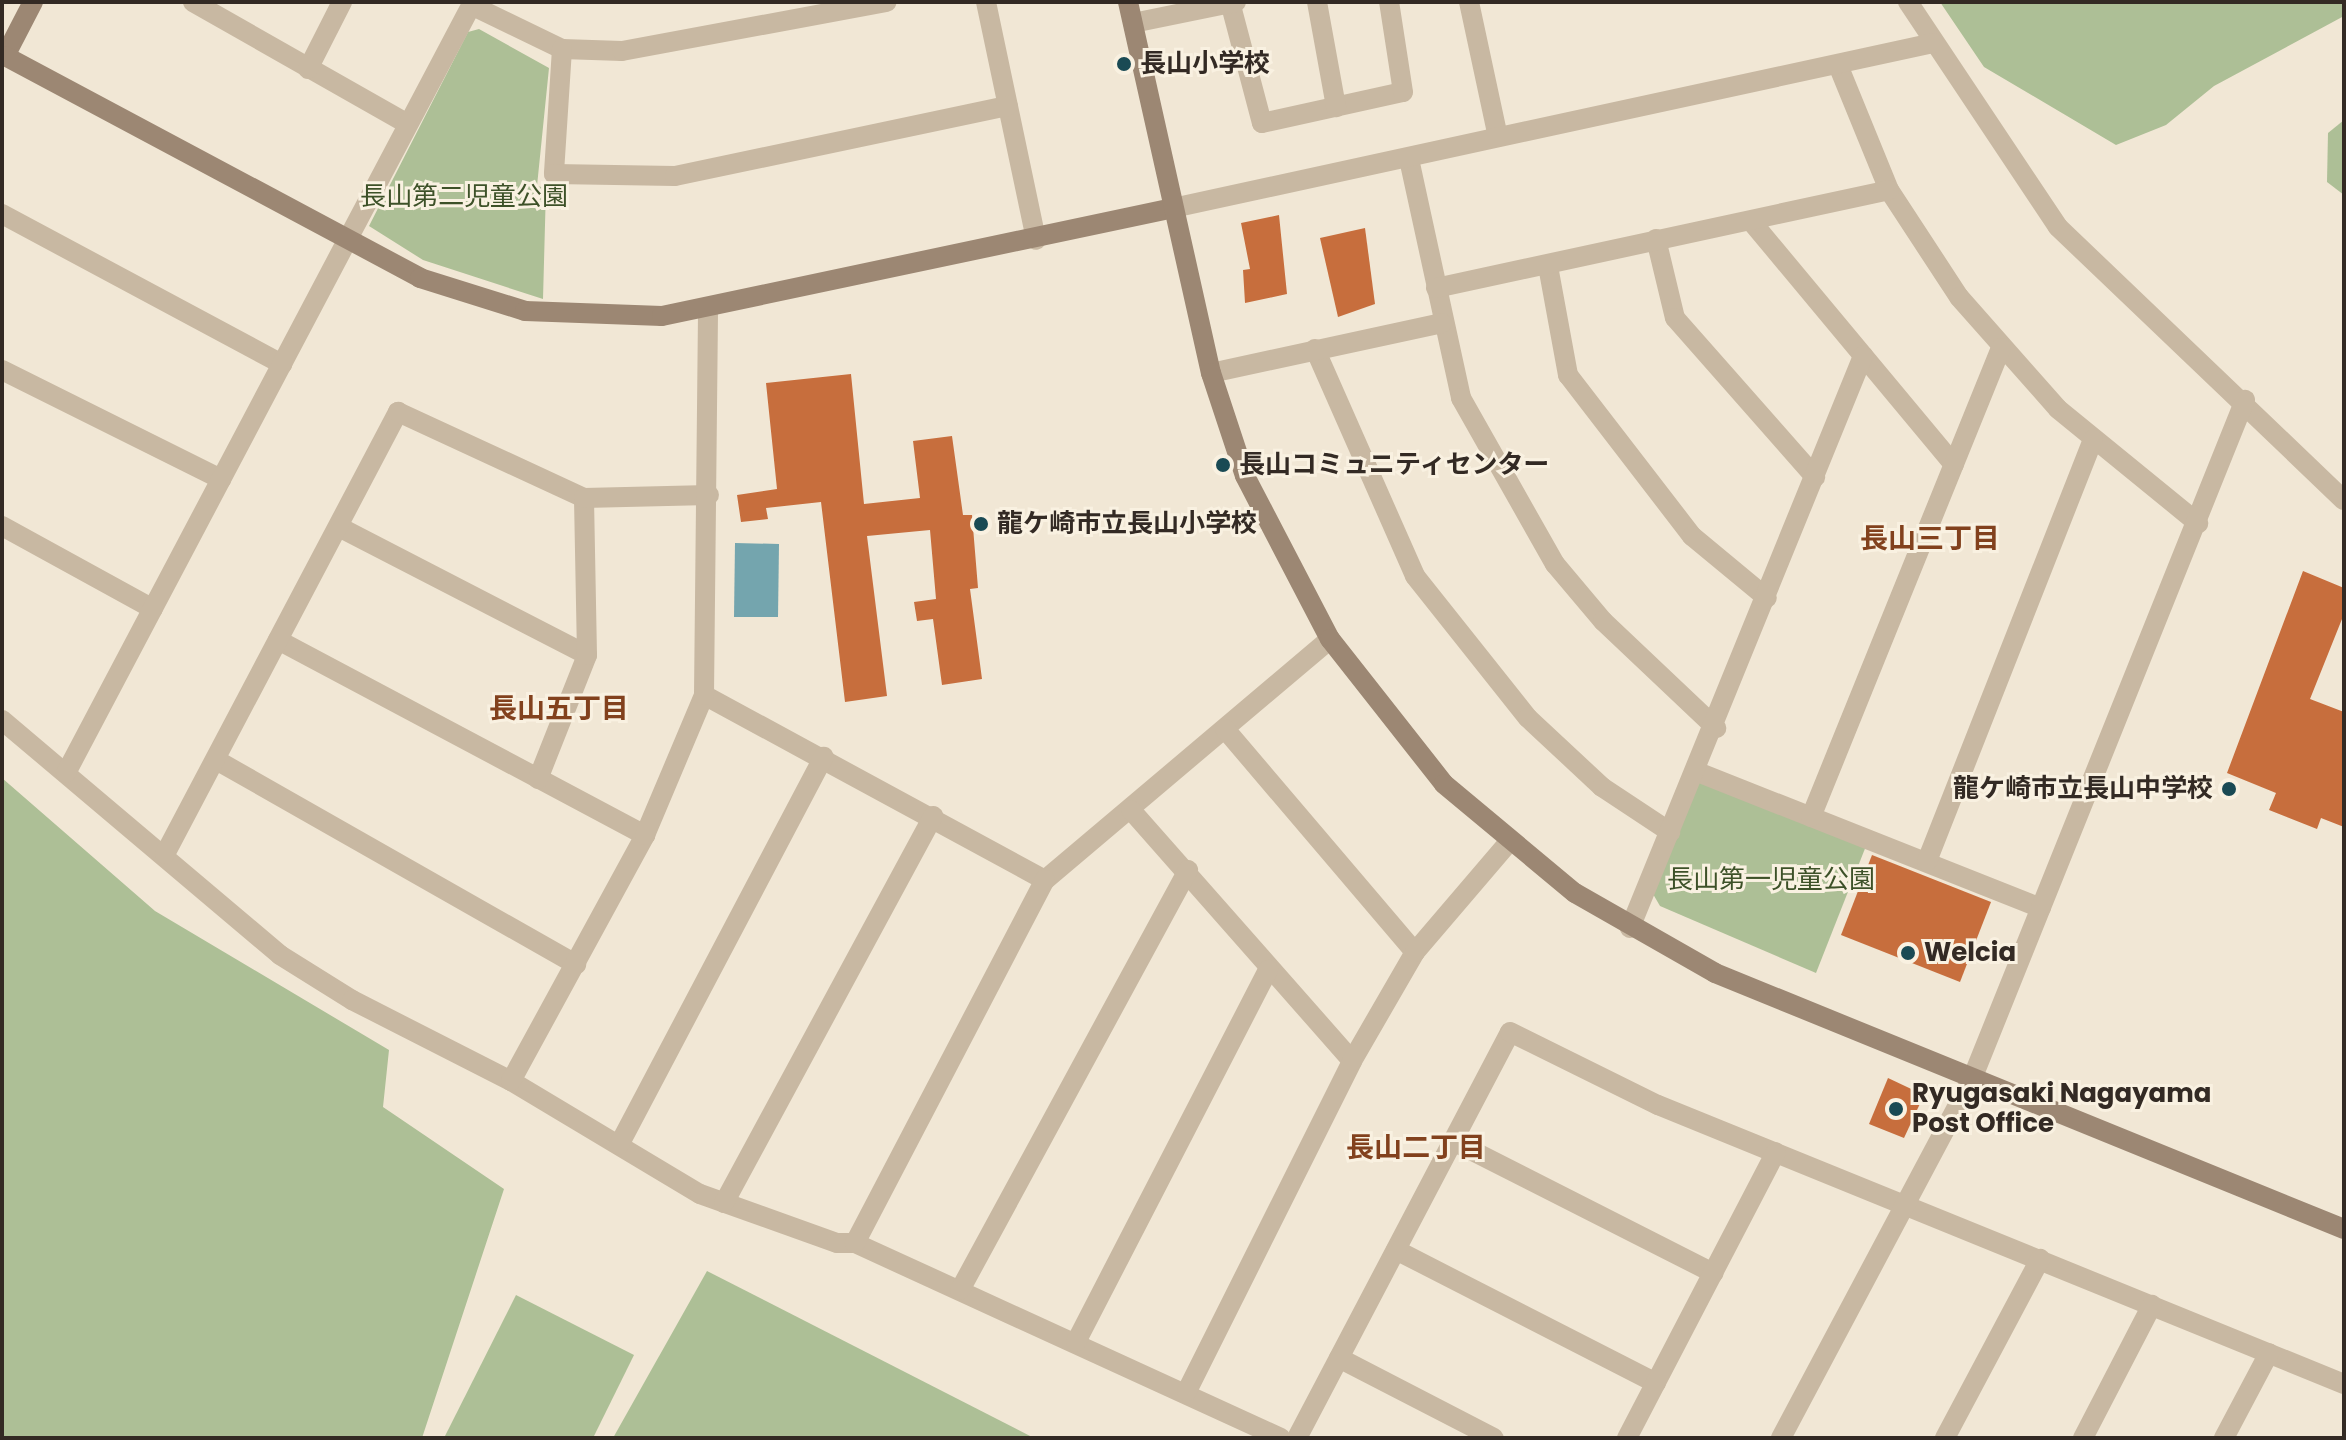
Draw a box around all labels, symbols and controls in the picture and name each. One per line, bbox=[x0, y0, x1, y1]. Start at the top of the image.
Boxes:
place label: 長山小学校 bbox=[1140, 48, 1270, 80]
marker: 長山小学校 bbox=[1115, 55, 1133, 73]
park label: 長山第二児童公園 bbox=[360, 181, 568, 213]
place label: 長山コミュニティセンター bbox=[1239, 449, 1551, 481]
marker: 長山コミュニティセンター bbox=[1214, 456, 1232, 474]
place label: 龍ケ崎市立長山小学校 bbox=[997, 508, 1257, 540]
marker: 龍ケ崎市立長山小学校 bbox=[972, 515, 990, 533]
district label: 長山三丁目 bbox=[1860, 522, 2000, 556]
district label: 長山五丁目 bbox=[489, 692, 629, 726]
place label: 龍ケ崎市立長山中学校 bbox=[1953, 773, 2213, 805]
marker: 龍ケ崎市立長山中学校 bbox=[2220, 780, 2238, 798]
park label: 長山第一児童公園 bbox=[1667, 864, 1875, 896]
place label: Welcia bbox=[1924, 937, 2016, 969]
marker: Welcia bbox=[1899, 944, 1917, 962]
place label: Ryugasaki Nagayama Post Office bbox=[1912, 1078, 2211, 1140]
marker: Ryugasaki Nagayama Post Office bbox=[1887, 1100, 1905, 1118]
district label: 長山二丁目 bbox=[1346, 1131, 1486, 1165]

